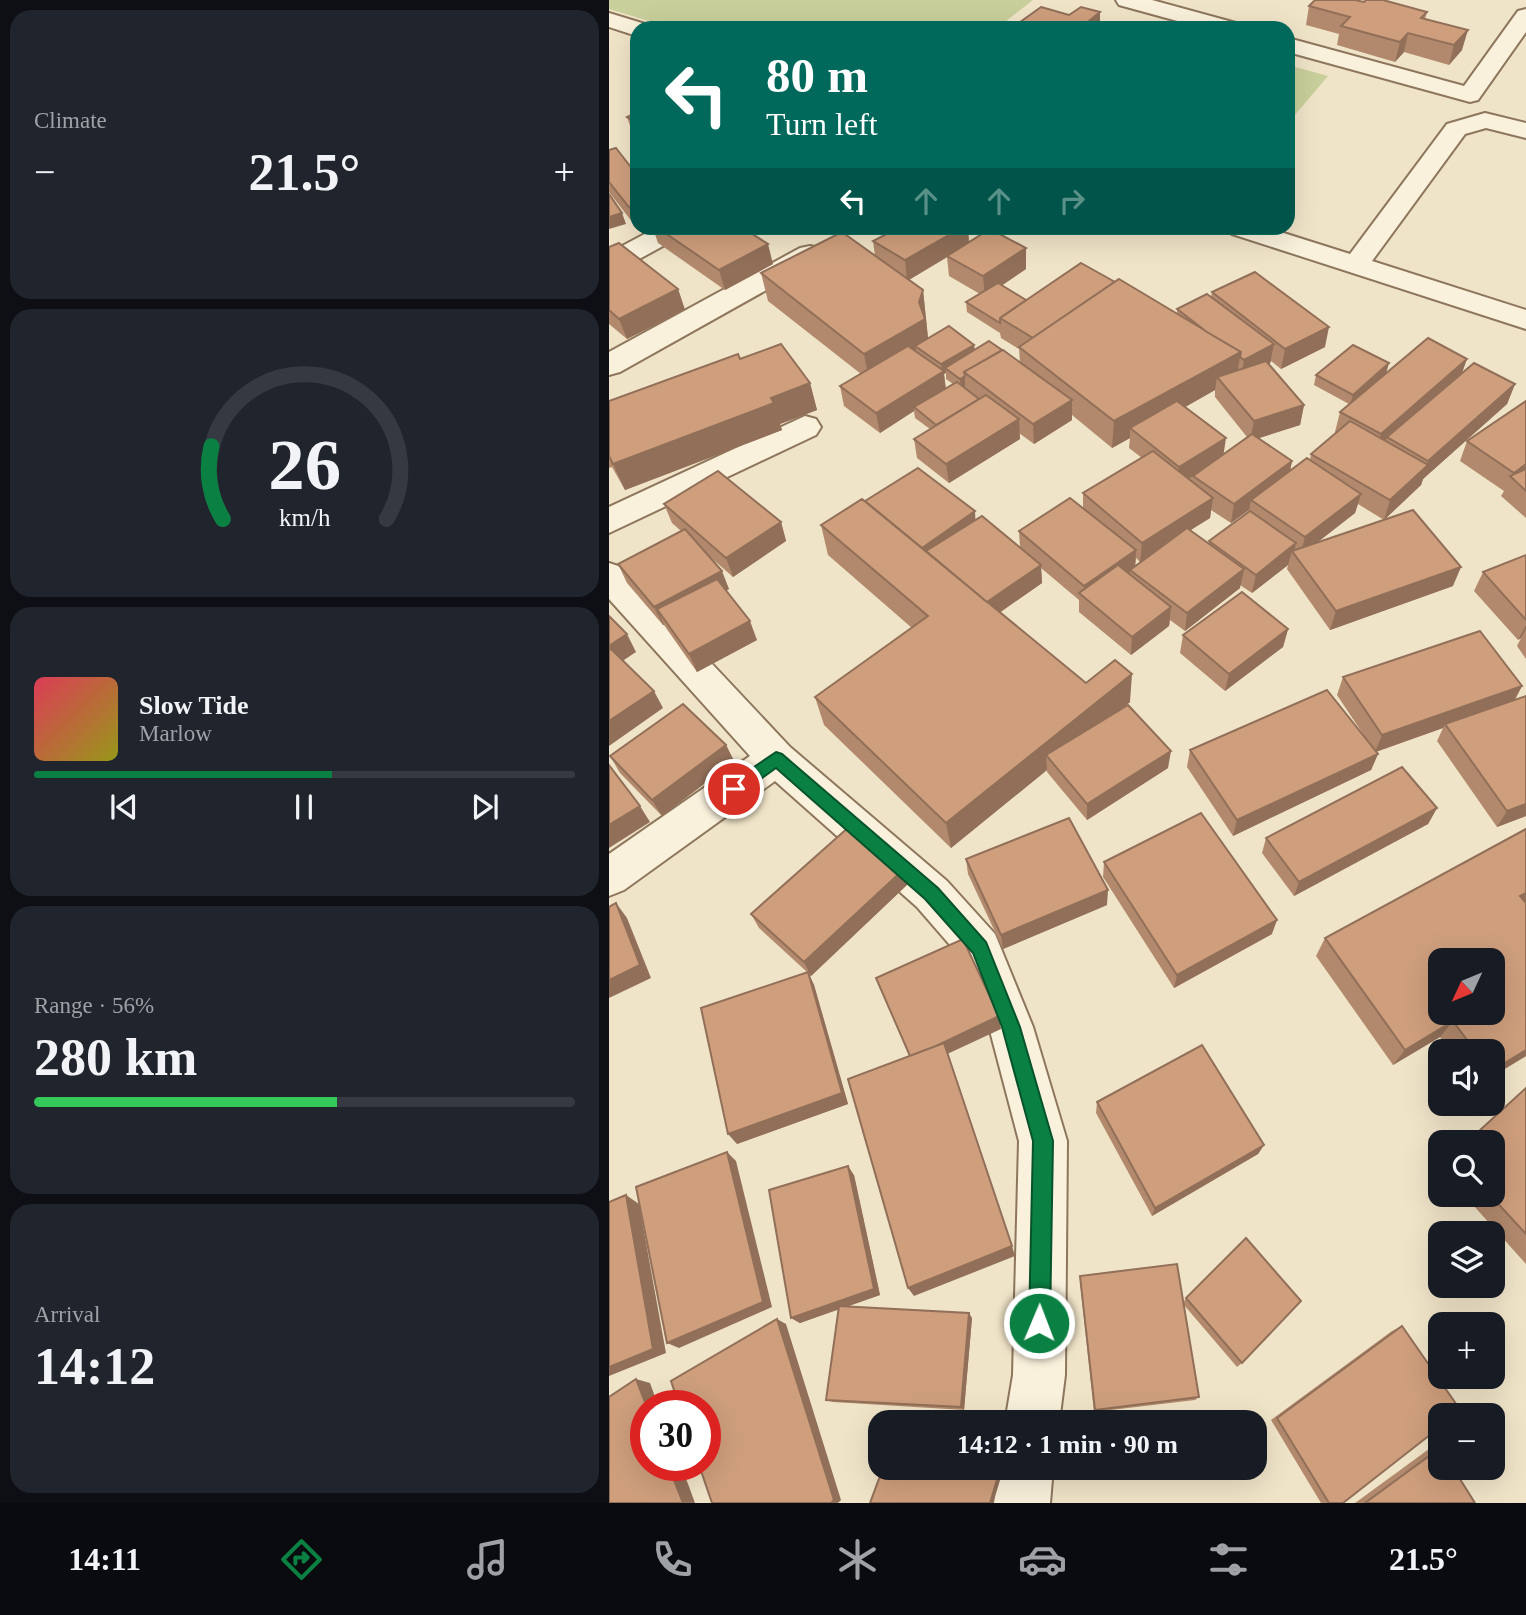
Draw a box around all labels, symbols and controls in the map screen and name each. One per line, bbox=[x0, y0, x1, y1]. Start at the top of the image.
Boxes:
text: 80 m bbox=[766, 48, 868, 103]
icon: left bbox=[651, 49, 742, 140]
text: Turn left bbox=[766, 106, 878, 142]
text: Climate bbox=[34, 108, 107, 133]
text: 21.5° bbox=[249, 144, 360, 201]
text: − bbox=[34, 151, 55, 193]
text: + bbox=[554, 151, 575, 193]
icon: left bbox=[834, 182, 872, 220]
icon: ahead bbox=[907, 182, 945, 220]
icon: ahead bbox=[980, 182, 1018, 220]
icon: right bbox=[1053, 182, 1091, 220]
text: 26 bbox=[268, 424, 341, 505]
text: km/h bbox=[279, 504, 331, 531]
text: Slow Tide bbox=[139, 691, 249, 720]
text: Marlow bbox=[139, 721, 212, 746]
pin bbox=[704, 759, 764, 819]
icon: arrive bbox=[715, 770, 753, 808]
icon: previous bbox=[105, 788, 143, 826]
icon: pause bbox=[285, 788, 323, 826]
icon: next bbox=[466, 788, 504, 826]
north arrow bbox=[1428, 948, 1505, 1026]
map controls bbox=[1428, 948, 1505, 1480]
text: Range · 56% bbox=[34, 993, 154, 1018]
text: 280 km bbox=[34, 1029, 197, 1086]
button: sound bbox=[1428, 1039, 1505, 1116]
button: search bbox=[1428, 1130, 1505, 1207]
button: layers bbox=[1428, 1221, 1505, 1298]
position arrow bbox=[1002, 1286, 1076, 1360]
text: Arrival bbox=[34, 1302, 100, 1327]
button: + bbox=[1428, 1312, 1505, 1389]
text: 14:12 bbox=[34, 1338, 155, 1395]
speed limit sign: 30 bbox=[630, 1390, 721, 1481]
button: − bbox=[1428, 1403, 1505, 1480]
text: 14:12 · 1 min · 90 m bbox=[957, 1430, 1178, 1459]
icon: directions bbox=[277, 1535, 326, 1584]
icon: music bbox=[463, 1535, 512, 1584]
icon: phone bbox=[648, 1535, 697, 1584]
icon: climate bbox=[833, 1535, 882, 1584]
icon: car bbox=[1018, 1535, 1067, 1584]
icon: filters bbox=[1204, 1535, 1253, 1584]
text: 14:11 bbox=[68, 1541, 141, 1577]
text: 21.5° bbox=[1389, 1541, 1458, 1577]

